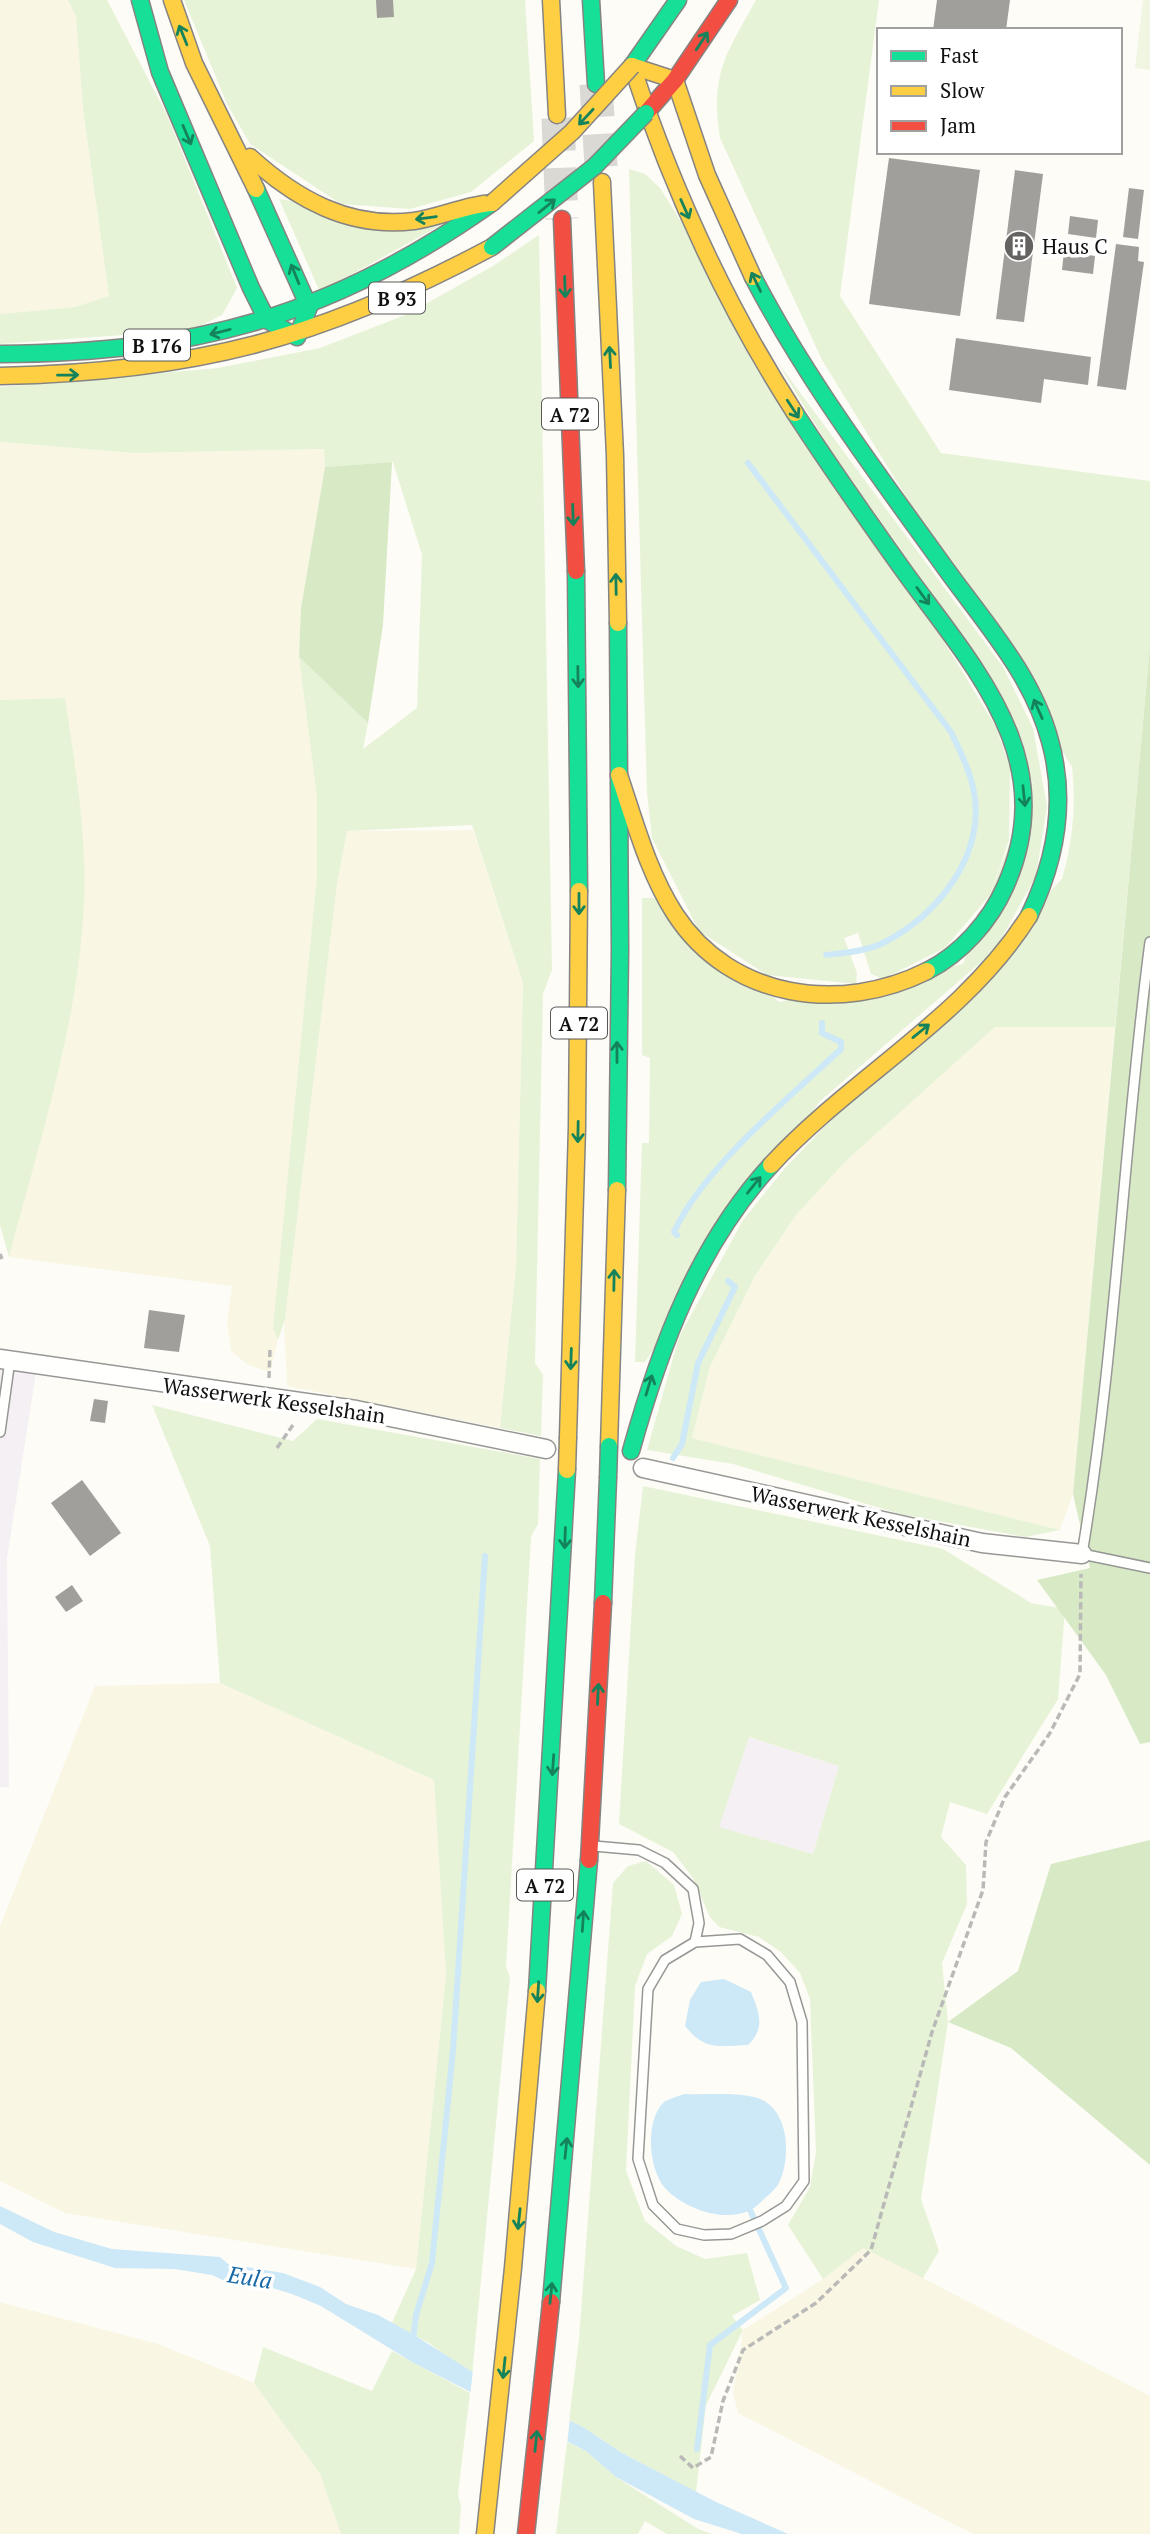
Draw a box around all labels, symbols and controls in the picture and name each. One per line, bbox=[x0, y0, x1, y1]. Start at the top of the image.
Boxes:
one-way arrow bbox=[176, 25, 189, 46]
legend bbox=[877, 28, 1122, 154]
one-way arrow bbox=[696, 31, 710, 51]
text: Fast bbox=[940, 41, 979, 69]
text: Slow bbox=[940, 76, 985, 104]
one-way arrow bbox=[578, 108, 595, 125]
text: Jam bbox=[940, 111, 976, 139]
one-way arrow bbox=[181, 124, 194, 145]
one-way arrow bbox=[679, 198, 692, 219]
one-way arrow bbox=[537, 199, 555, 214]
one-way arrow bbox=[415, 212, 438, 225]
building icon: Haus C bbox=[1002, 229, 1036, 263]
place label: Haus C bbox=[1042, 232, 1108, 260]
one-way arrow bbox=[288, 263, 301, 285]
one-way arrow bbox=[749, 272, 763, 293]
one-way arrow bbox=[558, 276, 571, 299]
road number: B 93 bbox=[369, 282, 425, 314]
one-way arrow bbox=[209, 326, 231, 339]
road number: B 176 bbox=[124, 330, 190, 360]
one-way arrow bbox=[604, 346, 617, 369]
one-way arrow bbox=[56, 368, 79, 382]
road number: A 72 bbox=[542, 398, 598, 430]
one-way arrow bbox=[786, 399, 800, 419]
one-way arrow bbox=[567, 503, 580, 526]
one-way arrow bbox=[610, 573, 623, 596]
one-way arrow bbox=[915, 586, 930, 605]
one-way arrow bbox=[571, 665, 585, 688]
one-way arrow bbox=[1031, 699, 1044, 720]
one-way arrow bbox=[1018, 784, 1031, 806]
one-way arrow bbox=[572, 892, 586, 915]
road number: A 72 bbox=[551, 1007, 607, 1038]
one-way arrow bbox=[912, 1023, 930, 1039]
one-way arrow bbox=[610, 1041, 624, 1064]
one-way arrow bbox=[571, 1120, 585, 1143]
one-way arrow bbox=[747, 1176, 762, 1194]
one-way arrow bbox=[608, 1268, 621, 1291]
one-way arrow bbox=[565, 1347, 578, 1370]
street label: Wasserwerk Kesselshain bbox=[161, 1371, 388, 1430]
one-way arrow bbox=[644, 1374, 656, 1396]
street label: Wasserwerk Kesselshain bbox=[748, 1479, 974, 1553]
one-way arrow bbox=[558, 1526, 571, 1549]
one-way arrow bbox=[592, 1683, 605, 1706]
one-way arrow bbox=[546, 1753, 559, 1776]
road number: A 72 bbox=[517, 1870, 573, 1900]
one-way arrow bbox=[577, 1910, 590, 1933]
one-way arrow bbox=[532, 1980, 545, 2003]
one-way arrow bbox=[560, 2137, 573, 2159]
one-way arrow bbox=[512, 2207, 525, 2230]
water label: Eula bbox=[225, 2258, 274, 2296]
one-way arrow bbox=[545, 2282, 558, 2305]
one-way arrow bbox=[497, 2357, 510, 2379]
one-way arrow bbox=[530, 2430, 543, 2453]

